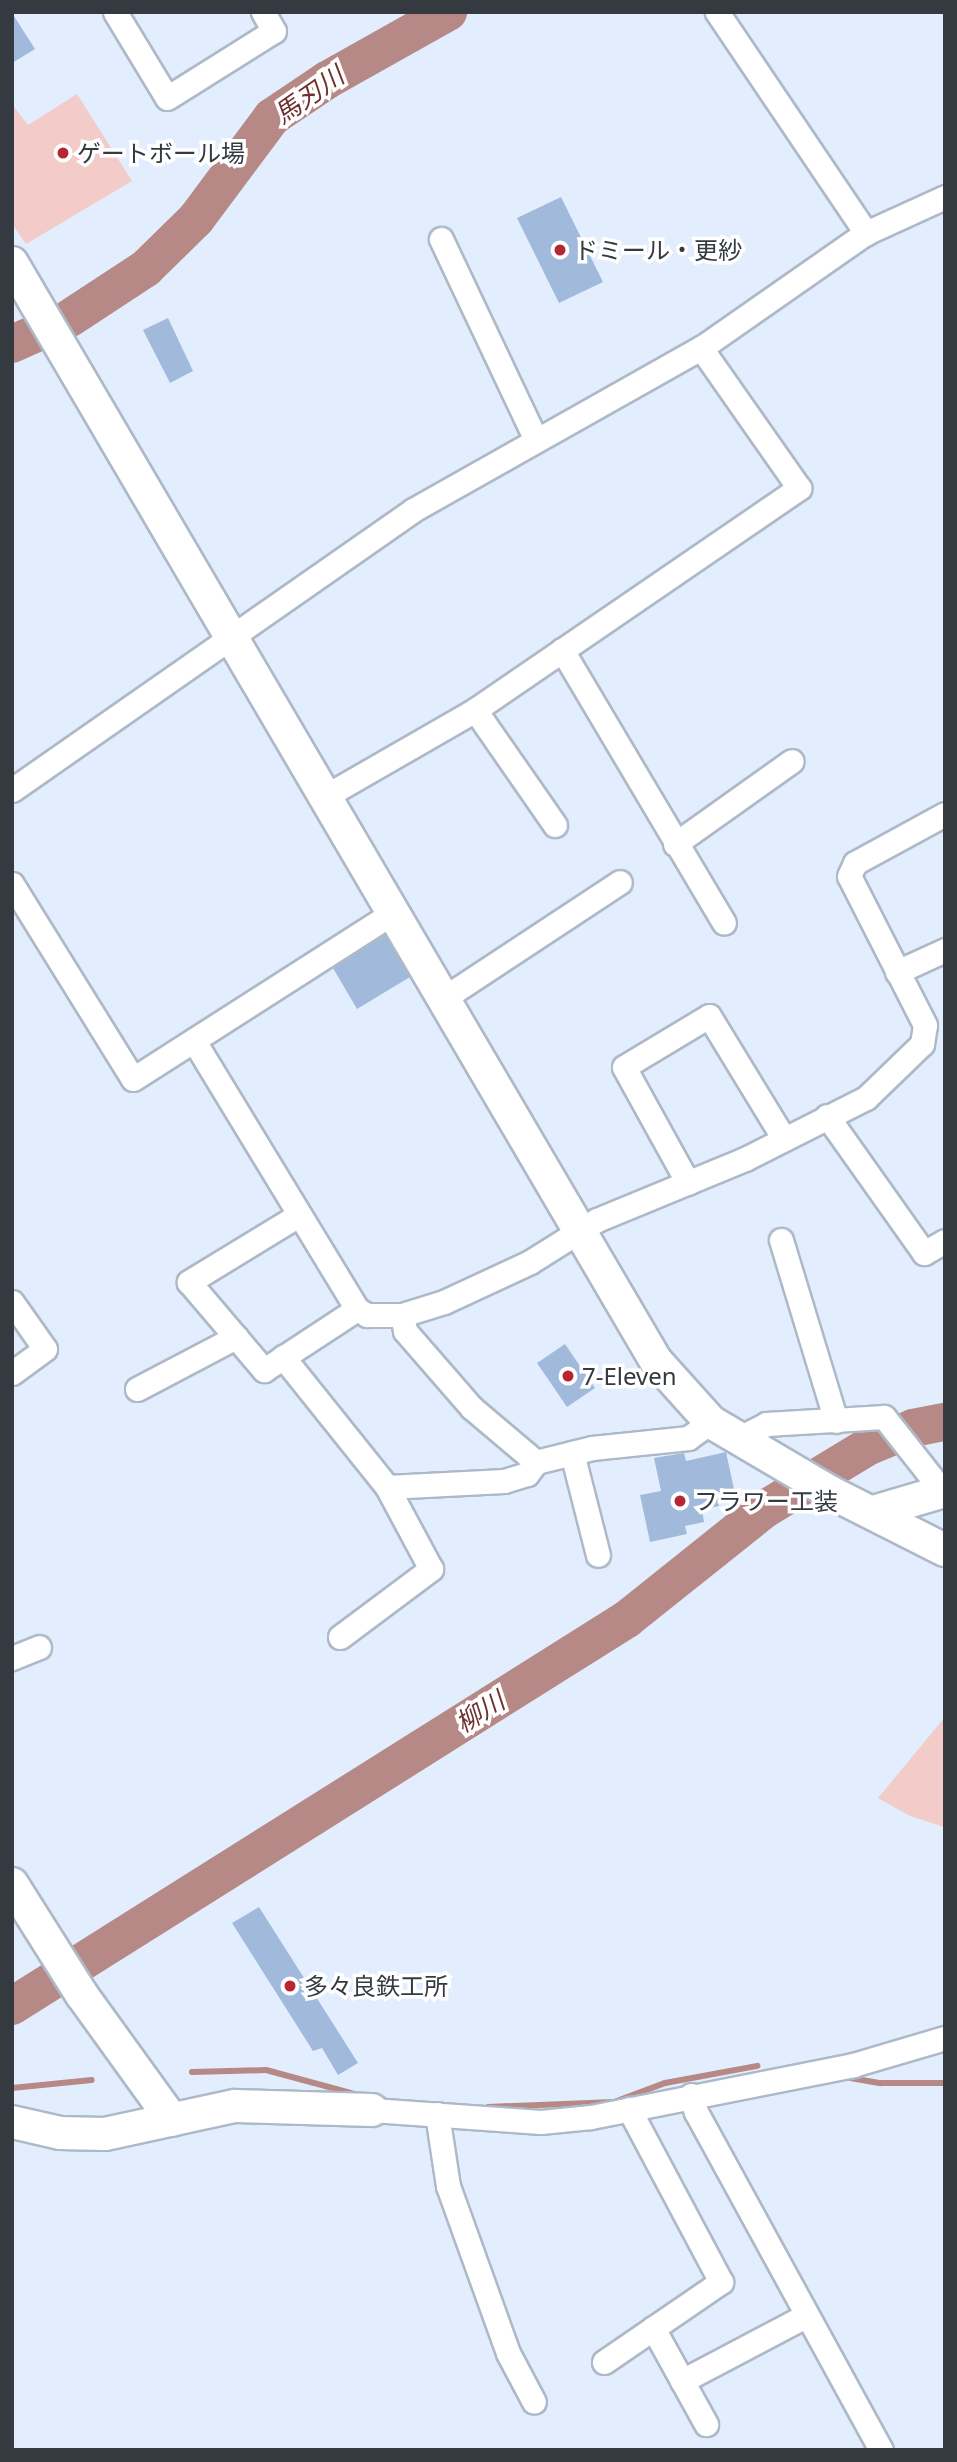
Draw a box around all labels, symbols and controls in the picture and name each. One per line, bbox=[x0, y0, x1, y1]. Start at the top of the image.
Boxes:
water label: 馬刃川 bbox=[268, 60, 350, 130]
place label: ゲートボール場 bbox=[77, 139, 245, 167]
marker: ゲートボール場 bbox=[55, 145, 71, 161]
place label: ドミール・更紗 bbox=[574, 236, 742, 264]
marker: ドミール・更紗 bbox=[552, 242, 568, 258]
place label: 7-Eleven bbox=[582, 1362, 677, 1390]
marker: 7-Eleven bbox=[560, 1368, 576, 1384]
place label: フラワー工装 bbox=[694, 1487, 838, 1515]
marker: フラワー工装 bbox=[672, 1493, 688, 1509]
water label: 柳川 bbox=[450, 1685, 510, 1739]
place label: 多々良鉄工所 bbox=[304, 1972, 448, 2000]
marker: 多々良鉄工所 bbox=[282, 1978, 298, 1994]

